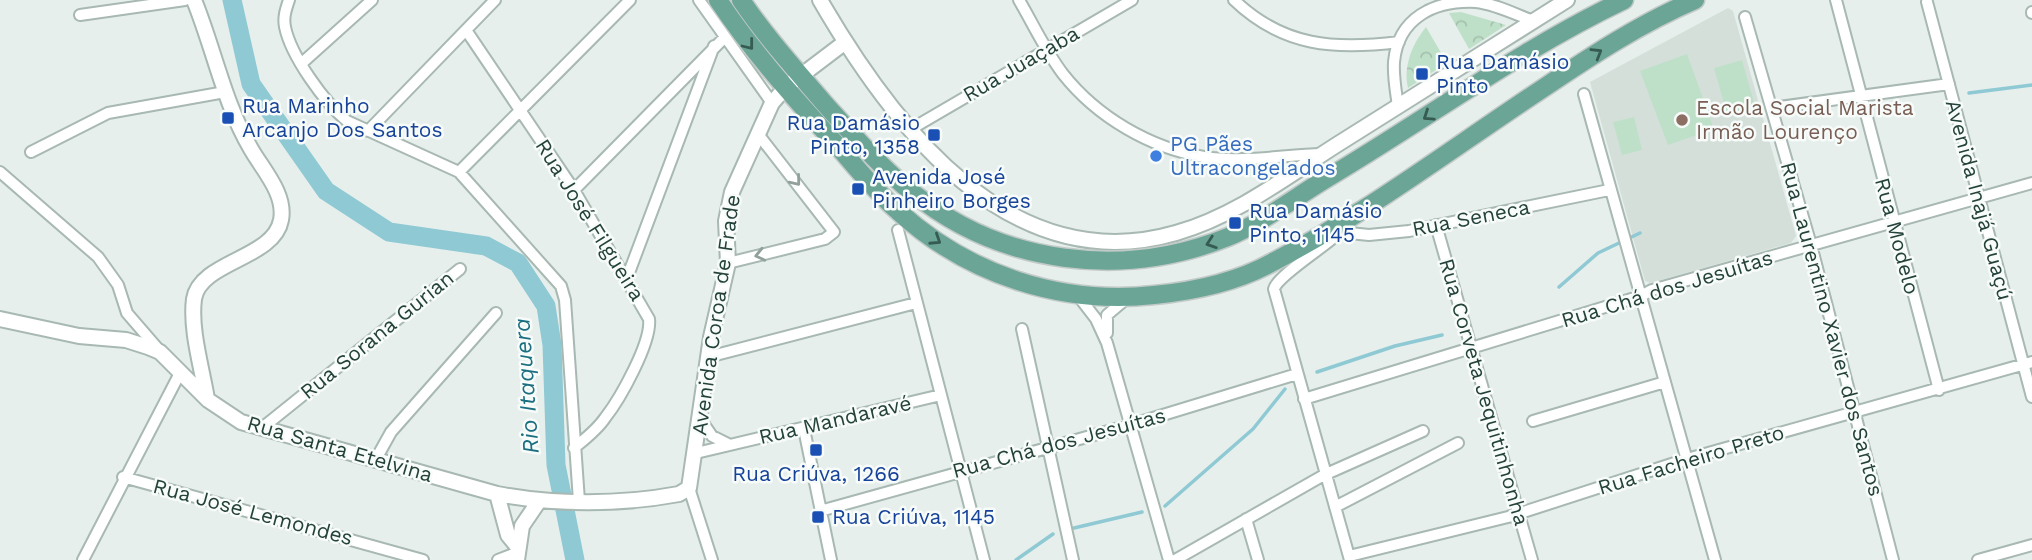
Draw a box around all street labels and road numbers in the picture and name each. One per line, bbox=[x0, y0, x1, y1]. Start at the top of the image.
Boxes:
street label: Rua Juaçaba bbox=[958, 20, 1083, 107]
street label: Avenida Inajá Guaçú bbox=[1941, 97, 2018, 303]
street label: Rua José Filgueira bbox=[530, 134, 650, 305]
street label: Rua Laurentino Xavier dos Santos bbox=[1776, 159, 1889, 499]
street label: Rua Modelo bbox=[1870, 175, 1925, 297]
street label: Avenida Coroa de Frade bbox=[686, 193, 745, 437]
street label: Rua Seneca bbox=[1410, 194, 1532, 241]
street label: Rua Chá dos Jesuítas bbox=[1558, 244, 1776, 333]
street label: Rua Corveta Jequitinhonha bbox=[1434, 255, 1535, 528]
street label: Rua Sorana Gurian bbox=[295, 265, 458, 404]
street label: Rua Mandaravé bbox=[756, 390, 914, 449]
street label: Rua Chá dos Jesuítas bbox=[949, 402, 1168, 483]
street label: Rua Santa Etelvina bbox=[244, 410, 436, 487]
street label: Rua Facheiro Preto bbox=[1595, 419, 1787, 500]
street label: Rua José Lemondes bbox=[151, 473, 356, 550]

